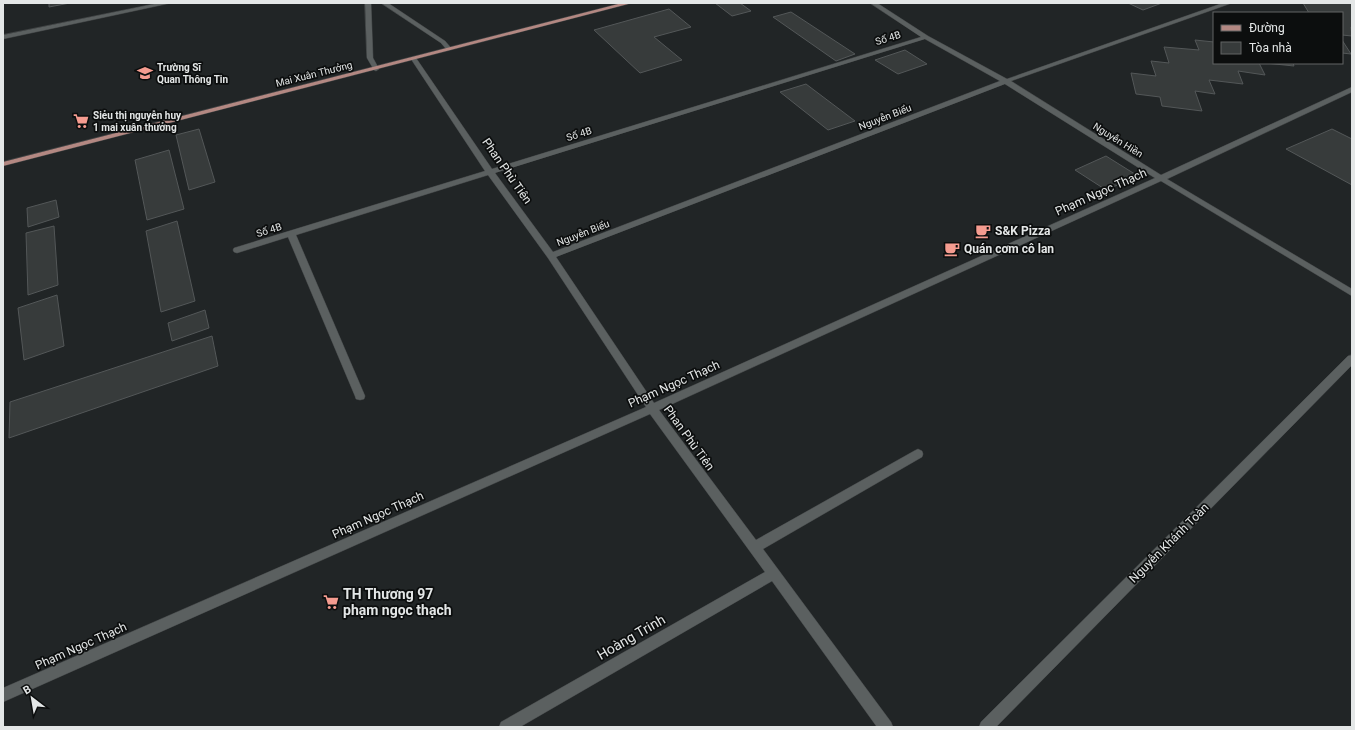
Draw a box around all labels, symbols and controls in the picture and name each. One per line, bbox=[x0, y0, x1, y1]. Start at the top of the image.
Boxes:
legend bbox=[1213, 12, 1343, 64]
text: Đường bbox=[1249, 21, 1285, 35]
street label: Số 4B bbox=[874, 28, 902, 47]
text: Tòa nhà bbox=[1249, 41, 1292, 55]
street label: Mai Xuân Thưởng bbox=[275, 59, 353, 89]
place label: Trường Sĩ Quan Thông Tin bbox=[157, 62, 229, 85]
school or university icon: Trường Sĩ Quan Thông Tin bbox=[136, 64, 154, 82]
street label: Nguyễn Biểu bbox=[857, 101, 913, 132]
place label: Siẻu thị nguyễn huy 1 mai xuân thưởng bbox=[93, 110, 182, 133]
supermarket icon: Siẻu thị nguyễn huy 1 mai xuân thưởng bbox=[72, 112, 90, 130]
street label: Nguyễn Hiền bbox=[1091, 119, 1145, 160]
street label: Số 4B bbox=[565, 124, 593, 143]
street label: Phan Phù Tiên bbox=[479, 135, 535, 207]
street label: Phạm Ngọc Thạch bbox=[1053, 166, 1149, 218]
street label: Nguyễn Biểu bbox=[555, 217, 611, 248]
street label: Số 4B bbox=[255, 220, 283, 239]
cafe icon: S&K Pizza bbox=[974, 222, 992, 240]
place label: S&K Pizza bbox=[995, 224, 1051, 238]
cafe icon: Quán cơm cô lan bbox=[943, 240, 961, 258]
place label: Quán cơm cô lan bbox=[964, 242, 1054, 256]
street label: Phạm Ngọc Thạch bbox=[626, 358, 722, 410]
street label: Phan Phù Tiên bbox=[661, 403, 717, 473]
street label: Phạm Ngọc Thạch bbox=[330, 489, 426, 541]
street label: Nguyễn Khánh Toàn bbox=[1126, 500, 1212, 586]
place label: TH Thương 97 phạm ngọc thạch bbox=[343, 586, 452, 618]
supermarket icon: TH Thương 97 phạm ngọc thạch bbox=[322, 593, 340, 611]
street label: Hoàng Trinh bbox=[594, 611, 668, 663]
street label: Phạm Ngọc Thạch bbox=[33, 620, 129, 672]
north arrow bbox=[12, 678, 52, 718]
text: B bbox=[21, 682, 33, 697]

